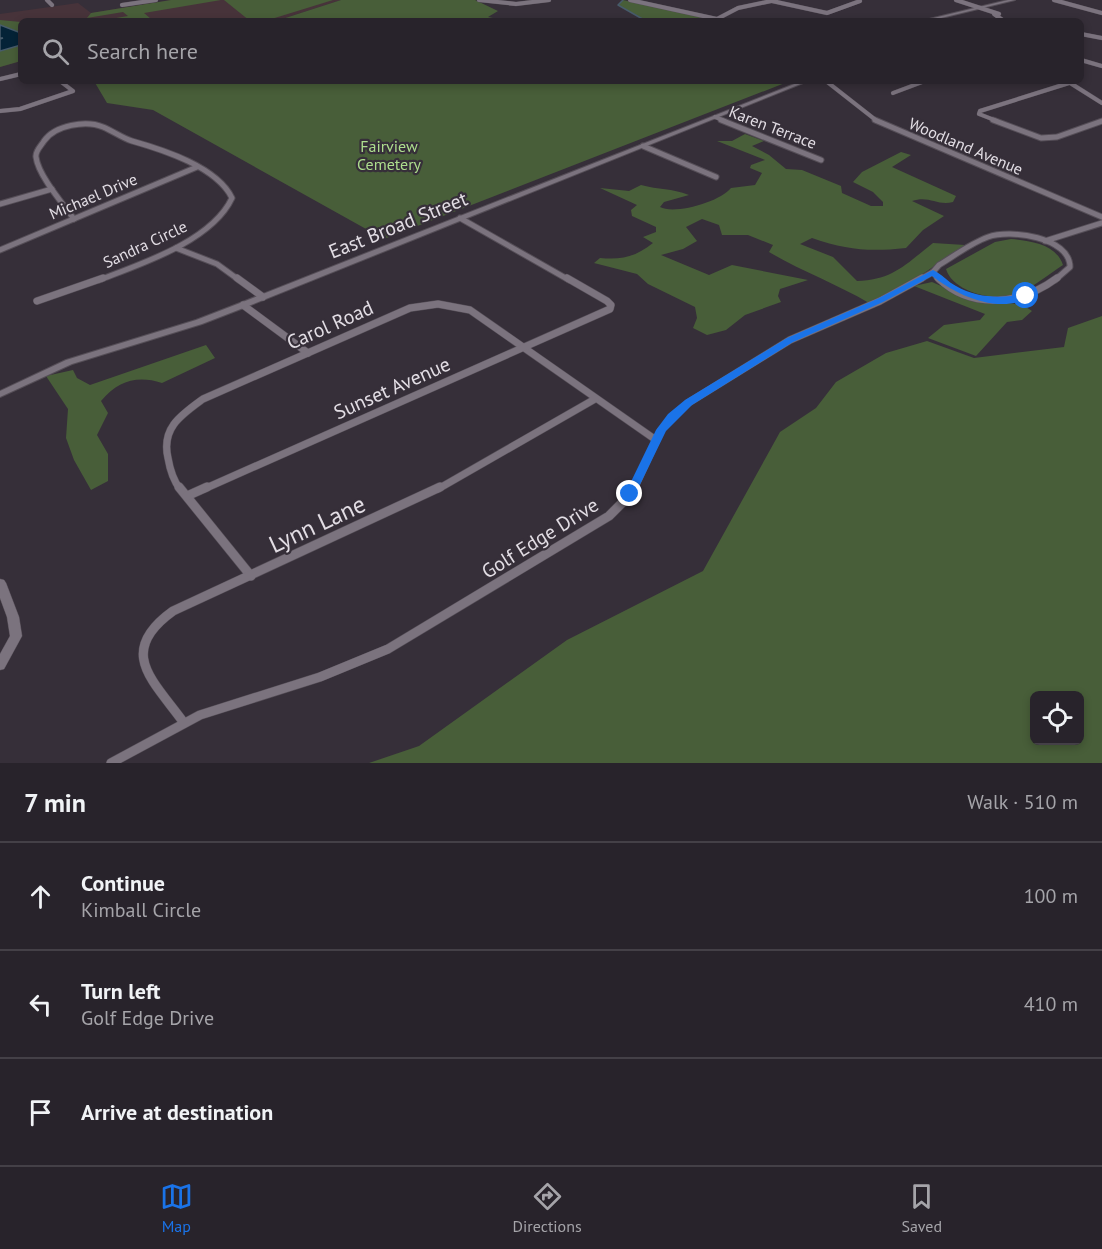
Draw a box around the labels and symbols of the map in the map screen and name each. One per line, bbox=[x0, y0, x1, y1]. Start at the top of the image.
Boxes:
street label: Karen Terrace bbox=[726, 101, 820, 153]
street label: Woodland Avenue bbox=[906, 113, 1026, 179]
park label: Fairview Cemetery bbox=[357, 136, 422, 174]
street label: Michael Drive bbox=[46, 168, 140, 224]
street label: East Broad Street bbox=[325, 185, 471, 265]
street label: Sandra Circle bbox=[100, 216, 190, 272]
route start bbox=[1012, 282, 1038, 308]
street label: Carol Road bbox=[283, 294, 377, 356]
street label: Sunset Avenue bbox=[330, 351, 454, 425]
route end bbox=[616, 480, 642, 506]
street label: Lynn Lane bbox=[264, 488, 370, 560]
street label: Golf Edge Drive bbox=[477, 492, 603, 584]

